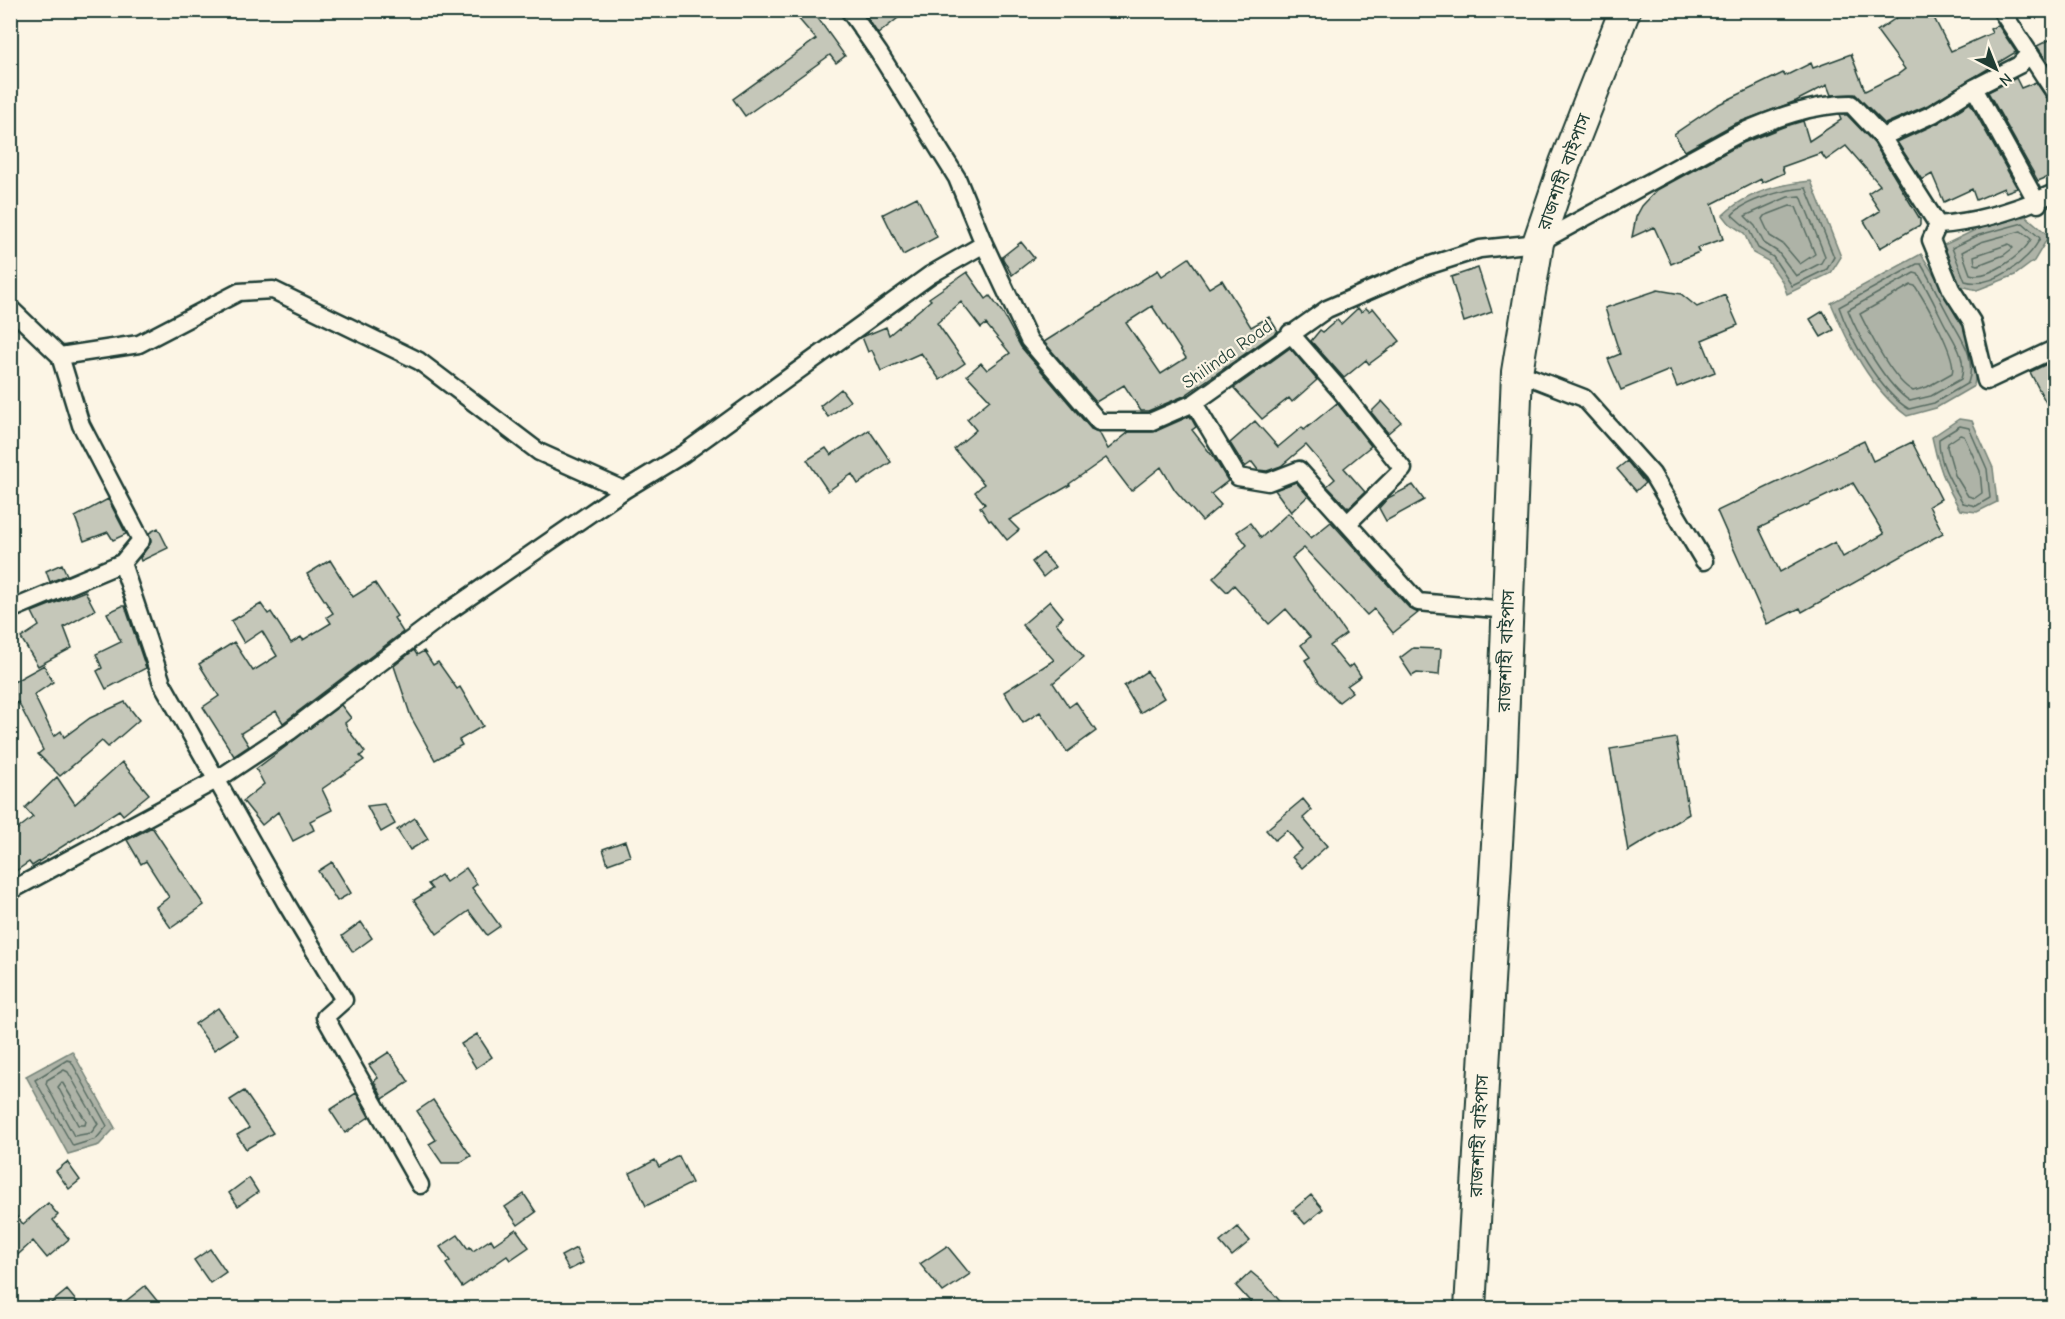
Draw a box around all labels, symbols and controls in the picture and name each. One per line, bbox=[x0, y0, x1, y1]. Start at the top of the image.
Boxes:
north arrow bbox=[1966, 39, 2026, 99]
text: N bbox=[1995, 69, 2015, 90]
street label: রাজশাহী বাইপাস bbox=[1533, 110, 1596, 234]
street label: Shilinda Road bbox=[1178, 316, 1276, 393]
street label: রাজশাহী বাইপাস bbox=[1494, 589, 1519, 714]
street label: রাজশাহী বাইপাস bbox=[1466, 1074, 1493, 1199]

